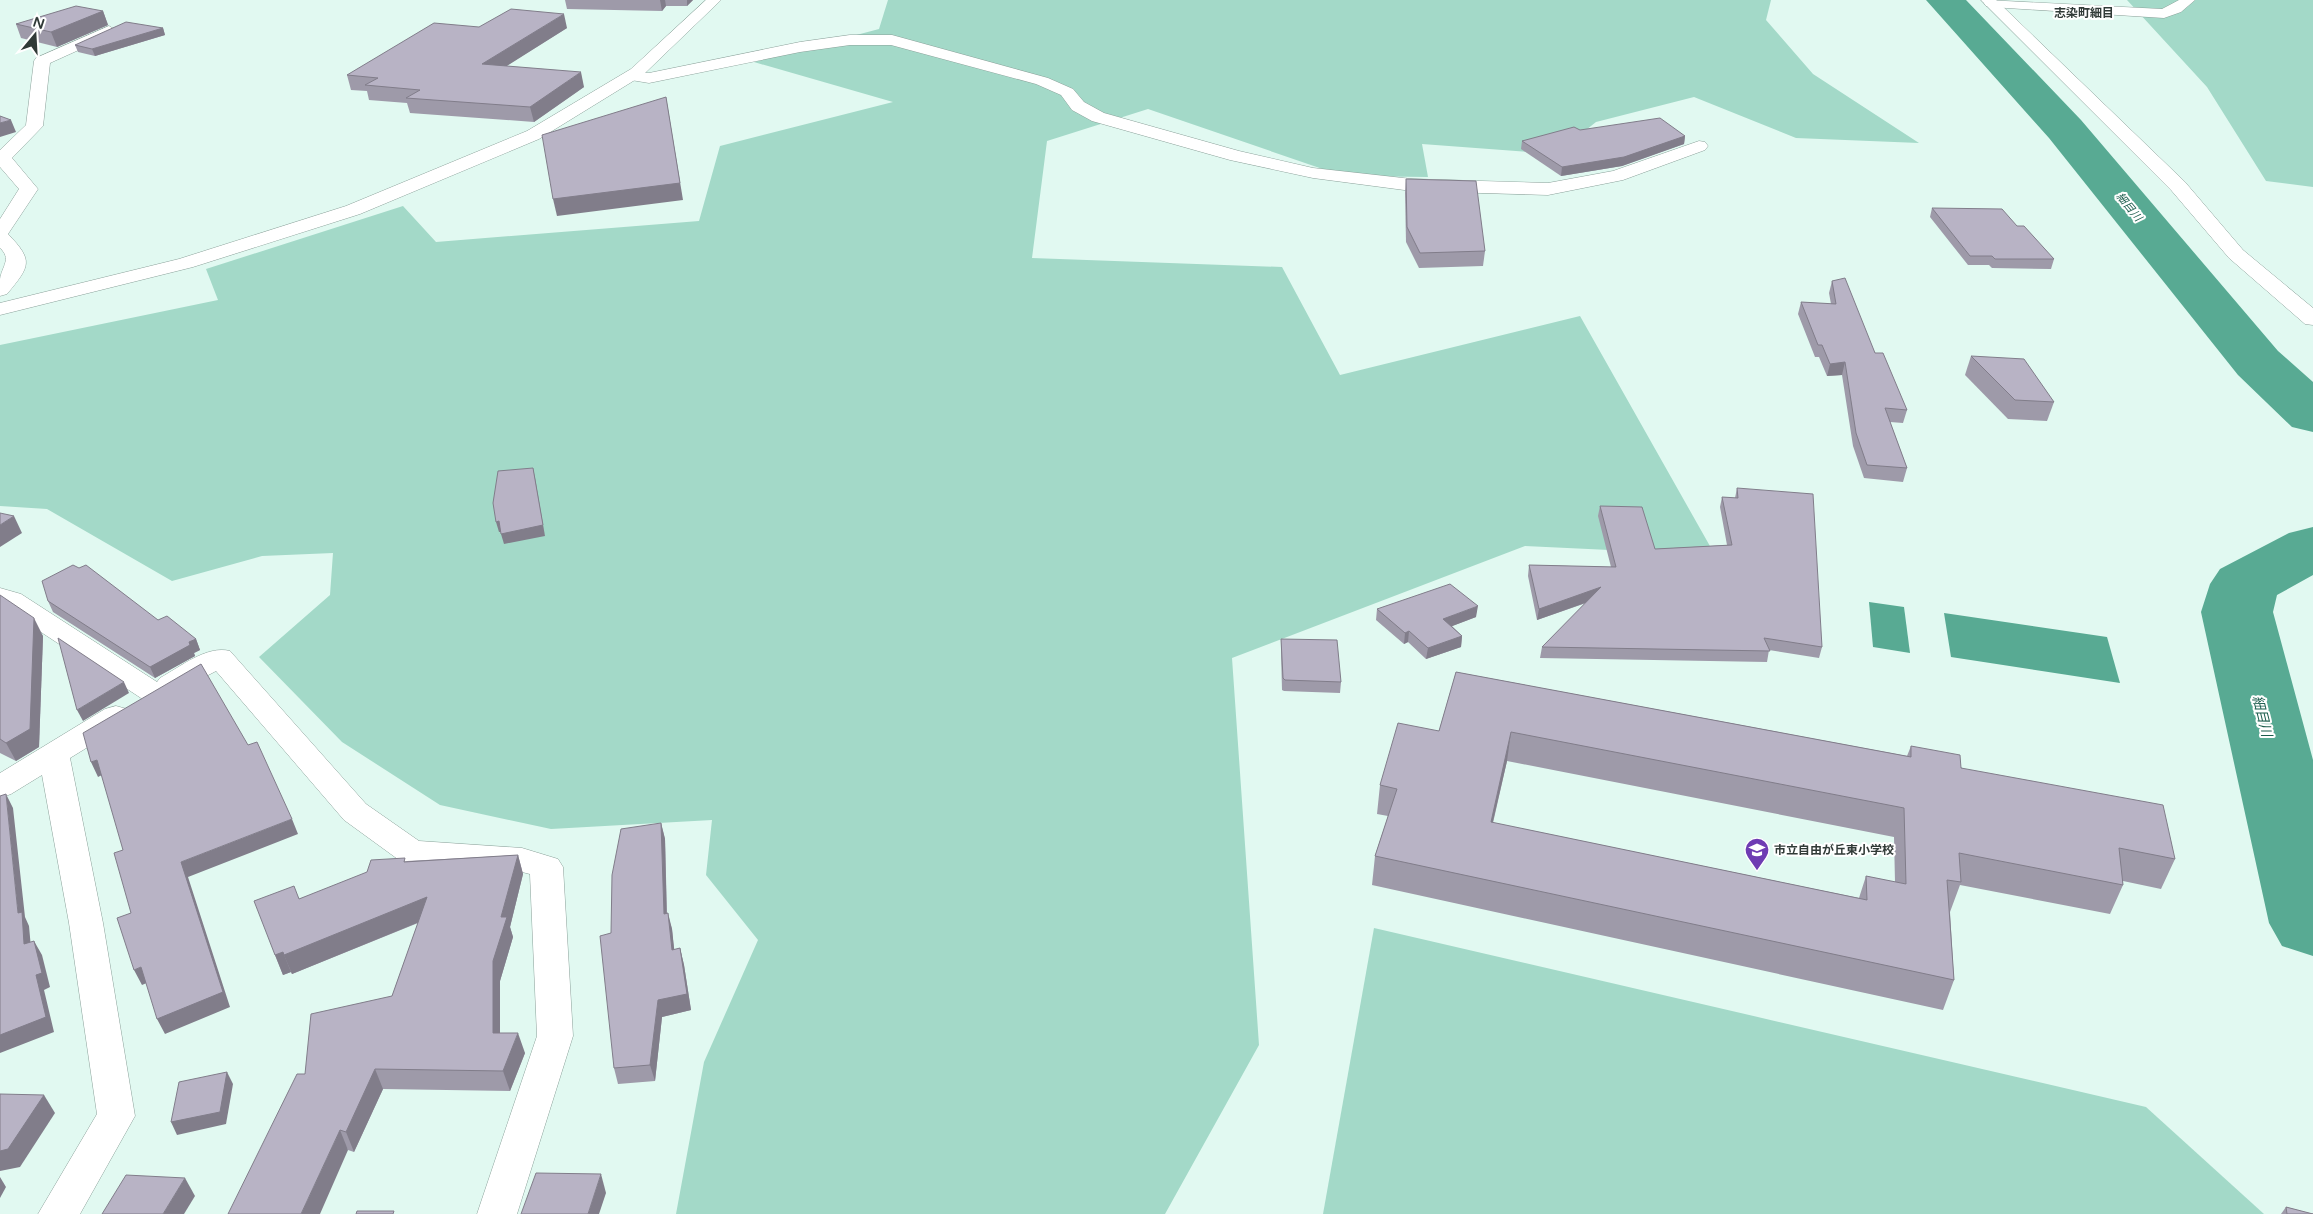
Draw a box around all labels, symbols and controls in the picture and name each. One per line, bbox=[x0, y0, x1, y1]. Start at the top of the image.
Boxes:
district label: 志染町細目 bbox=[2054, 6, 2114, 20]
north arrow bbox=[10, 10, 60, 60]
text: N bbox=[31, 13, 47, 33]
water label: 細目川 bbox=[2113, 190, 2145, 225]
water label: 細目川 bbox=[2249, 694, 2276, 740]
school or university icon: 市立自由が丘東小学校 bbox=[1744, 837, 1770, 871]
place label: 市立自由が丘東小学校 bbox=[1774, 843, 1894, 857]

